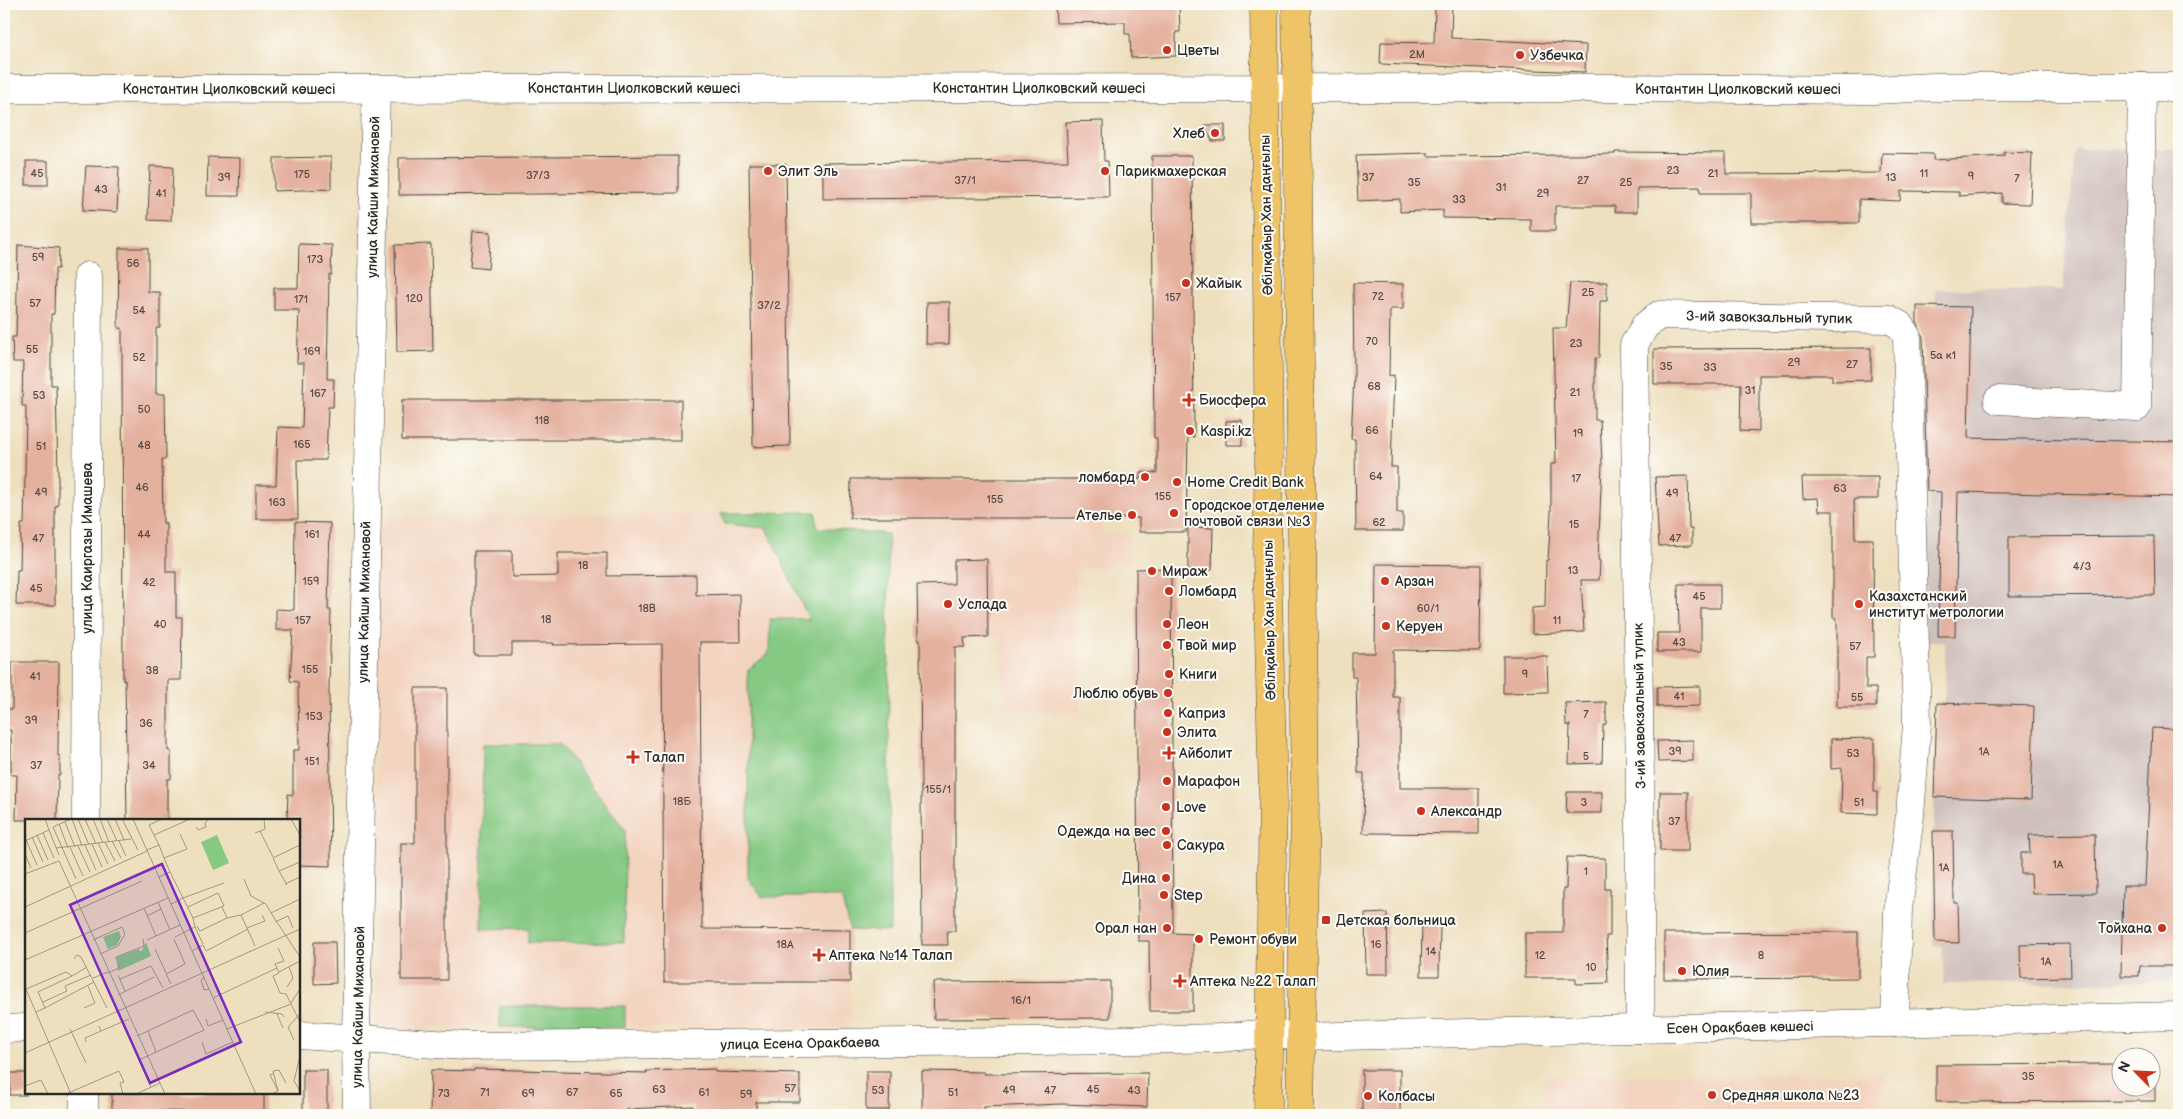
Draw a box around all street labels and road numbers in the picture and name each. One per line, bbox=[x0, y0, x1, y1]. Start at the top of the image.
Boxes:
street label: Константин Циолковский көшесі bbox=[528, 80, 740, 97]
street label: Константин Циолковский көшесі bbox=[933, 80, 1145, 97]
street label: Константин Циолковский көшесі bbox=[123, 81, 335, 98]
street label: Контантин Циолковский көшесі bbox=[1635, 81, 1841, 98]
street label: улица Кайши Михановой bbox=[364, 116, 383, 278]
street label: Әбілқайыр Хан даңғылы bbox=[1257, 135, 1276, 295]
street label: 3-ий завокзальный тупик bbox=[1686, 308, 1853, 327]
street label: улица Каиргазы Имашева bbox=[79, 461, 96, 634]
street label: улица Кайши Михановой bbox=[355, 521, 374, 683]
street label: Әбілқайыр Хан даңғылы bbox=[1260, 540, 1279, 700]
street label: 3-ий завокзальный тупик bbox=[1630, 622, 1649, 789]
street label: улица Кайши Михановой bbox=[349, 926, 368, 1088]
street label: Есен Орақбаев көшесі bbox=[1666, 1018, 1814, 1037]
street label: улица Есена Оракбаева bbox=[720, 1034, 881, 1053]

